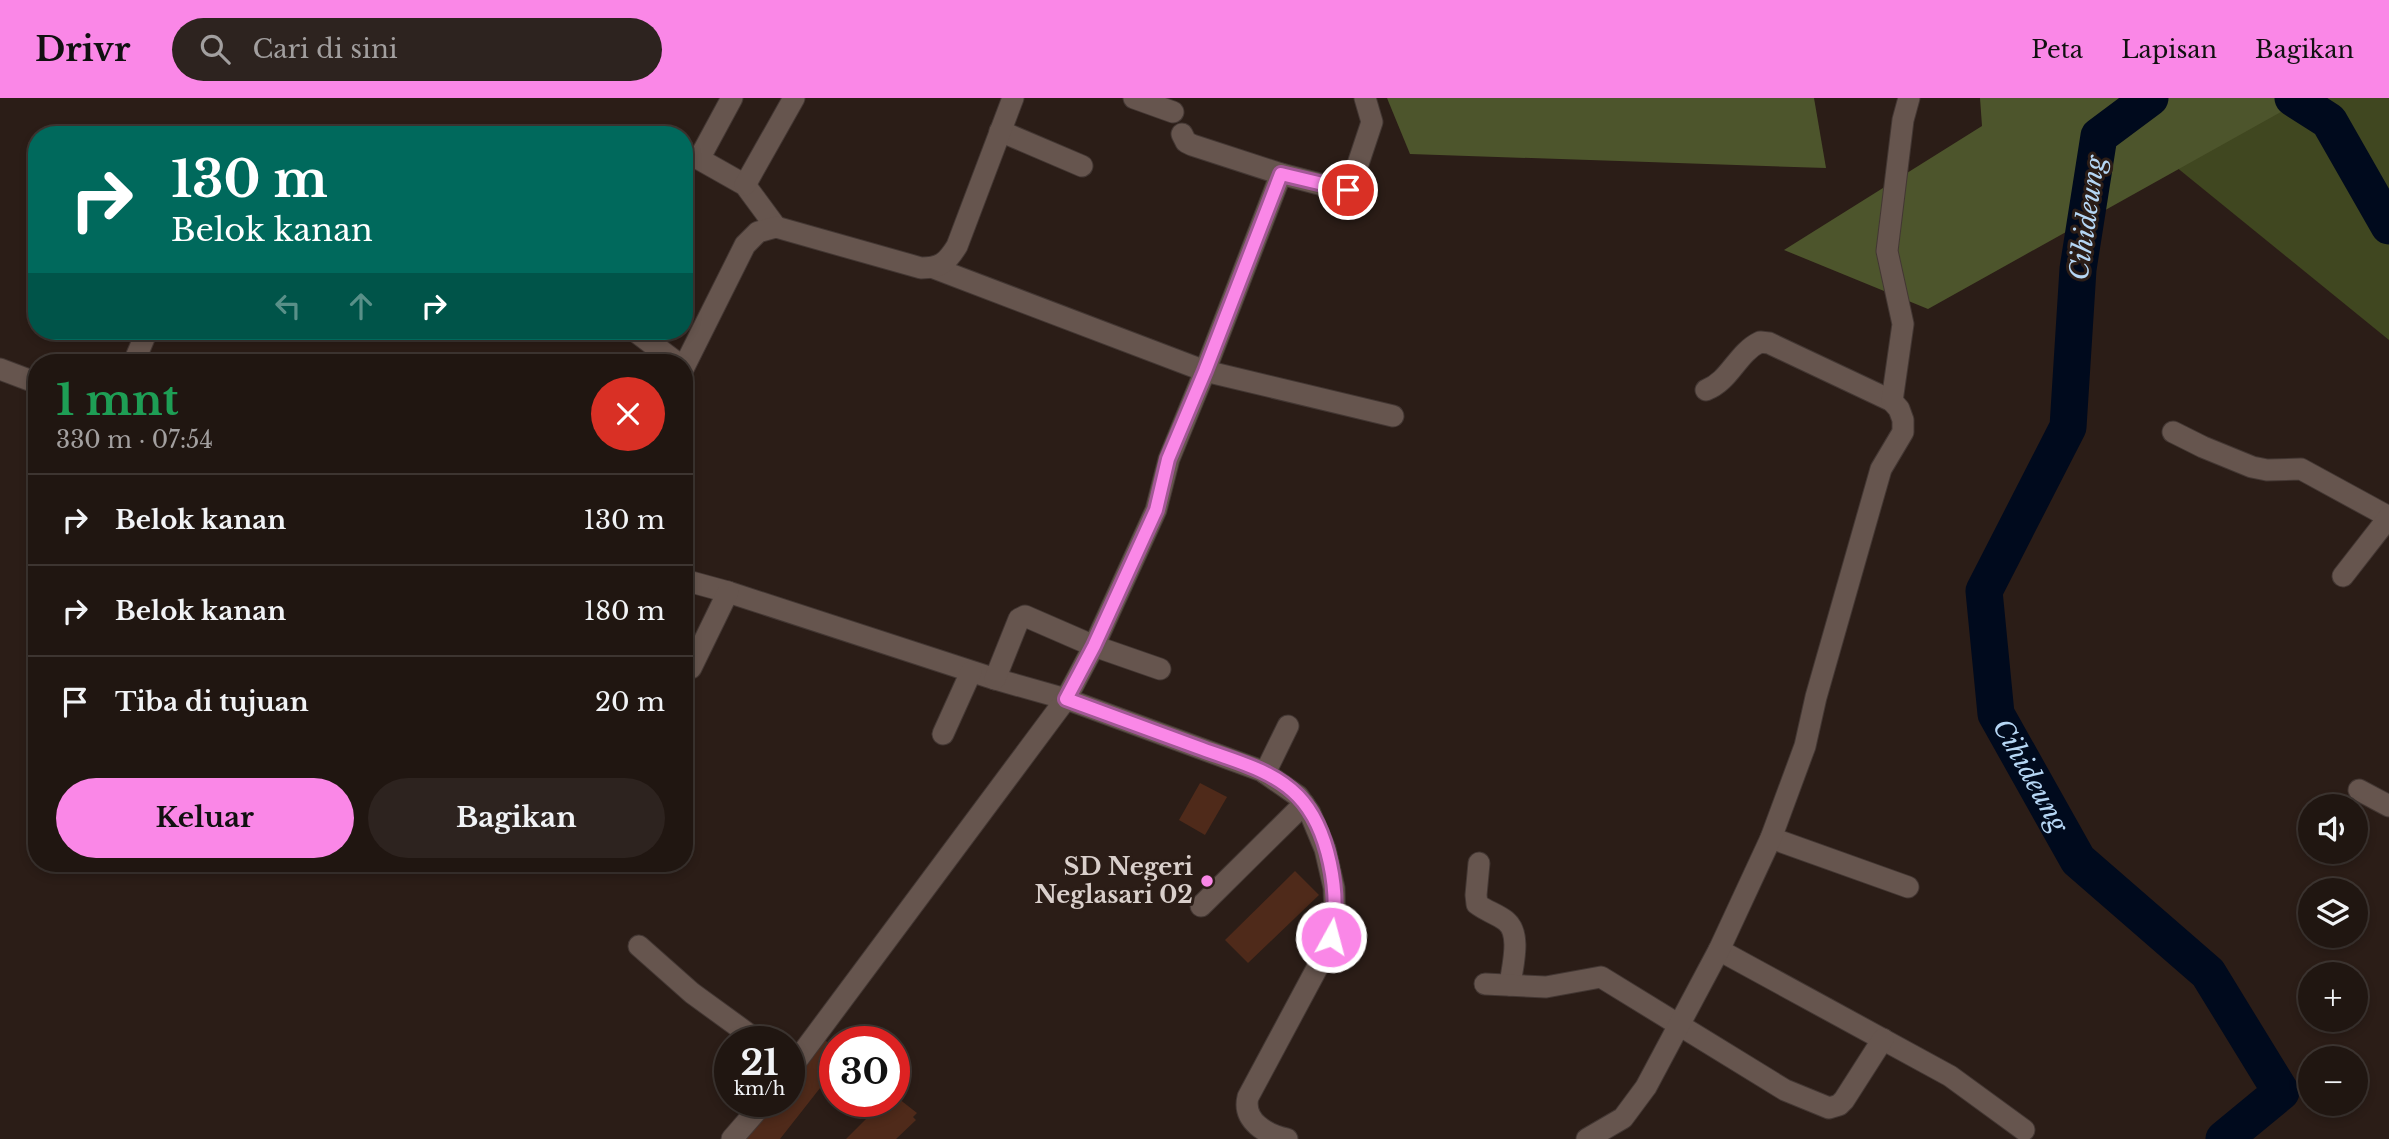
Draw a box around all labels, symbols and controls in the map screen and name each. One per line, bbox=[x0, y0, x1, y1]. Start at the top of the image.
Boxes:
search box bbox=[172, 18, 662, 81]
text: Drivr bbox=[35, 29, 130, 70]
icon: search bbox=[196, 30, 234, 68]
text: Cari di sini bbox=[252, 33, 398, 65]
text: Peta bbox=[2031, 35, 2083, 64]
text: Lapisan bbox=[2121, 35, 2217, 64]
text: Bagikan bbox=[2255, 35, 2354, 64]
text: 130 m bbox=[171, 149, 328, 210]
water label: Cihideung bbox=[2062, 152, 2112, 282]
icon: right bbox=[56, 154, 147, 245]
pin bbox=[1318, 160, 1378, 220]
icon: arrive bbox=[1329, 171, 1367, 209]
text: Belok kanan bbox=[171, 210, 373, 250]
icon: left bbox=[269, 287, 307, 325]
icon: ahead bbox=[342, 287, 380, 325]
icon: right bbox=[415, 287, 453, 325]
text: 1 mnt bbox=[56, 374, 179, 426]
button: close bbox=[591, 377, 665, 451]
text: 330 m · 07:54 bbox=[56, 426, 213, 454]
icon: right bbox=[56, 501, 94, 539]
text: Belok kanan bbox=[115, 504, 286, 536]
text: 130 m bbox=[583, 504, 665, 536]
icon: right bbox=[56, 592, 94, 630]
text: Belok kanan bbox=[115, 595, 286, 627]
text: 180 m bbox=[584, 595, 665, 627]
icon: arrive bbox=[56, 683, 94, 721]
text: Tiba di tujuan bbox=[115, 686, 309, 718]
text: 20 m bbox=[595, 686, 665, 718]
water label: Cihideung bbox=[1986, 713, 2076, 839]
button: Keluar bbox=[56, 778, 354, 858]
button: Bagikan bbox=[368, 778, 665, 858]
map controls bbox=[2298, 794, 2368, 1116]
button: sound bbox=[2298, 794, 2368, 864]
place label: SD Negeri Neglasari 02 bbox=[1034, 852, 1193, 909]
marker: SD Negeri Neglasari 02 bbox=[1199, 873, 1215, 889]
button: layers bbox=[2298, 878, 2368, 948]
position arrow bbox=[1294, 900, 1368, 974]
button: + bbox=[2298, 962, 2368, 1032]
speed limit sign: 30 bbox=[819, 1026, 910, 1117]
text: 21 bbox=[740, 1041, 779, 1084]
button: − bbox=[2298, 1046, 2368, 1116]
text: km/h bbox=[734, 1078, 785, 1100]

